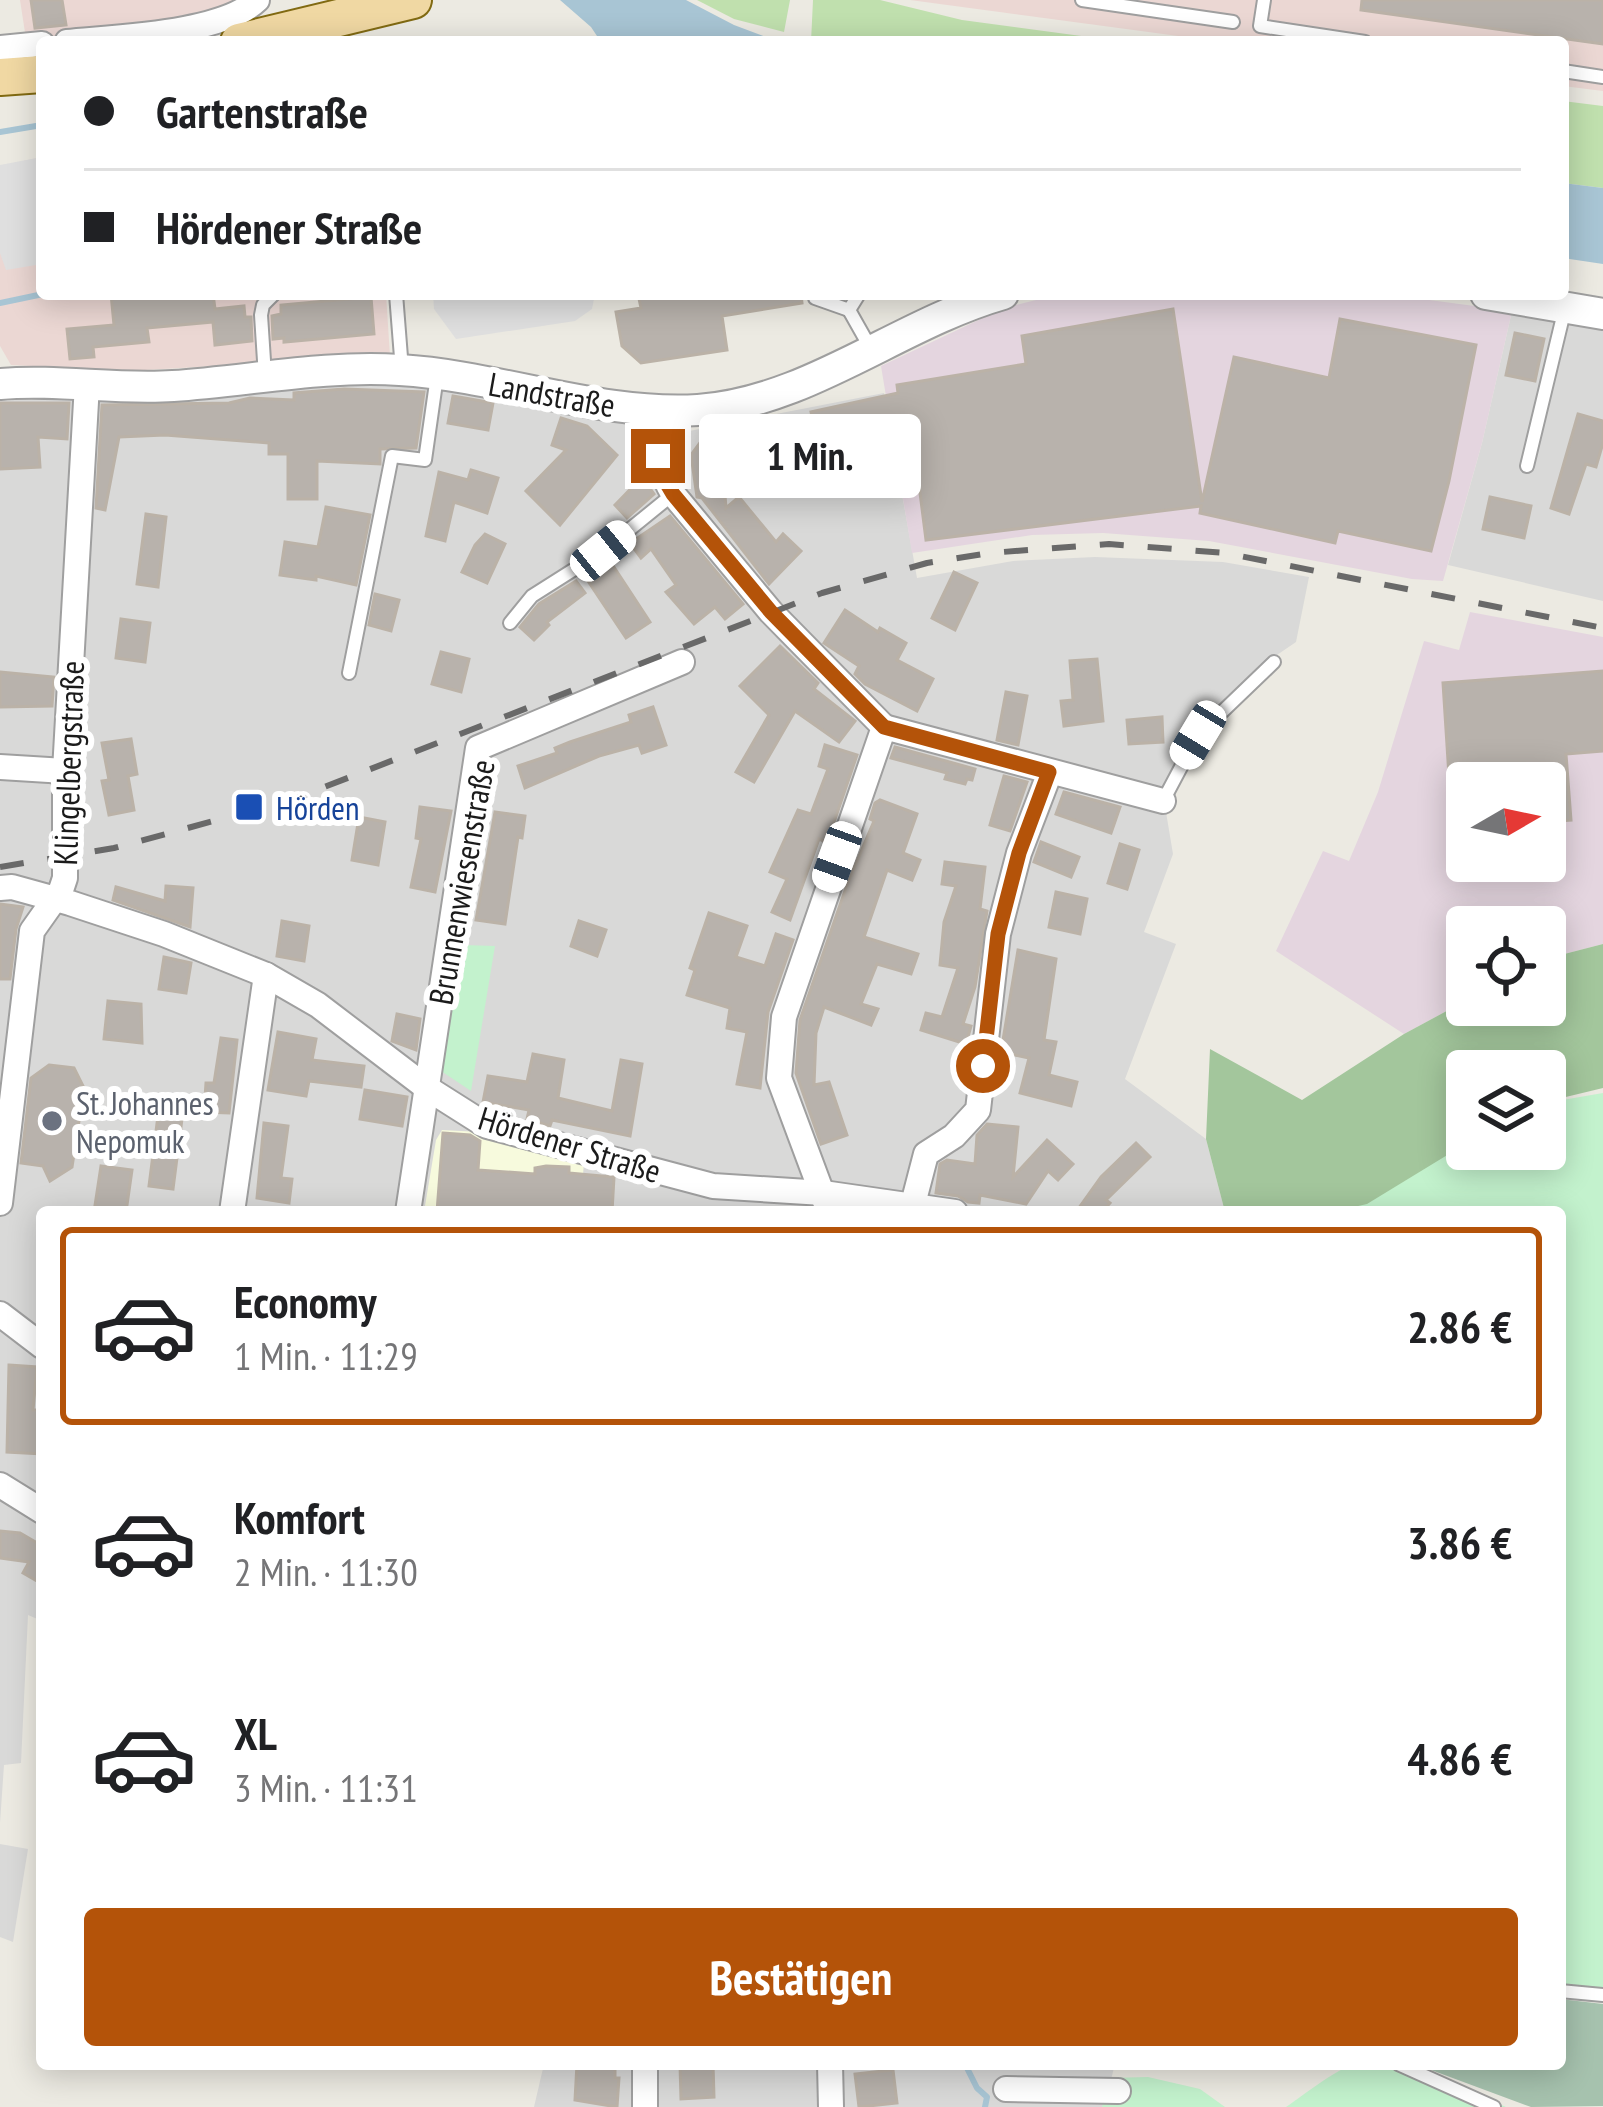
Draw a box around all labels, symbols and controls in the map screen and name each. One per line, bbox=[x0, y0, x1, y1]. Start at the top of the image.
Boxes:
text: Gartenstraße bbox=[156, 82, 368, 140]
text: Hördener Straße bbox=[156, 198, 422, 256]
street label: Landstraße bbox=[486, 362, 618, 426]
callout: 1 Min. bbox=[700, 414, 922, 498]
route end bbox=[631, 429, 685, 483]
text: 1 Min. bbox=[766, 430, 854, 481]
car bbox=[564, 514, 642, 588]
street label: Klingelbergstraße bbox=[43, 660, 93, 866]
car bbox=[1164, 695, 1232, 775]
street label: Brunnenwiesenstraße bbox=[418, 756, 504, 1008]
north arrow bbox=[1446, 762, 1566, 882]
map controls bbox=[1446, 762, 1566, 1170]
place label: Hörden bbox=[276, 786, 359, 829]
marker: Hörden bbox=[233, 791, 265, 823]
car bbox=[808, 817, 866, 897]
button: locate bbox=[1446, 906, 1566, 1026]
route start bbox=[956, 1039, 1010, 1093]
button: layers bbox=[1446, 1050, 1566, 1170]
place label: St. Johannes Nepomuk bbox=[76, 1081, 214, 1162]
street label: Hördener Straße bbox=[474, 1096, 666, 1192]
marker: St. Johannes Nepomuk bbox=[39, 1108, 65, 1134]
icon: car bbox=[90, 1272, 198, 1380]
text: Economy bbox=[234, 1272, 377, 1330]
text: 2.86 € bbox=[1407, 1297, 1512, 1355]
text: 1 Min. · 11:29 bbox=[234, 1330, 418, 1381]
icon: car bbox=[90, 1488, 198, 1596]
text: Komfort bbox=[234, 1488, 365, 1546]
text: 3.86 € bbox=[1407, 1513, 1512, 1571]
text: 2 Min. · 11:30 bbox=[234, 1546, 418, 1597]
icon: car bbox=[90, 1704, 198, 1812]
text: XL bbox=[234, 1704, 277, 1762]
text: 4.86 € bbox=[1407, 1729, 1512, 1787]
text: 3 Min. · 11:31 bbox=[234, 1762, 418, 1813]
button: Bestätigen bbox=[84, 1908, 1518, 2046]

